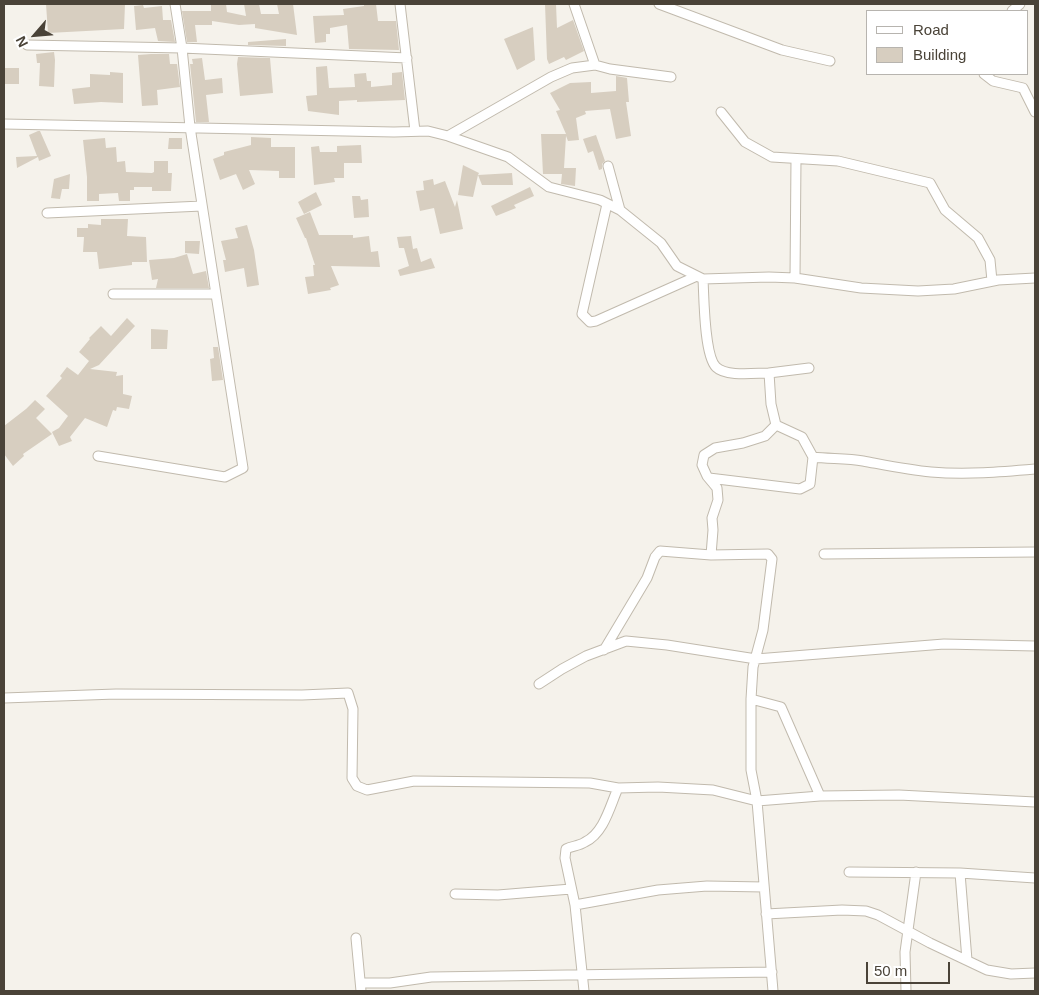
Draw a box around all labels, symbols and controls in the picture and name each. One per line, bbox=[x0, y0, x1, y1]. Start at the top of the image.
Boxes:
north arrow bbox=[10, 10, 60, 60]
legend bbox=[866, 10, 1029, 75]
text: Road bbox=[913, 21, 949, 38]
text: N bbox=[12, 34, 31, 50]
text: Building bbox=[913, 46, 966, 63]
scale bar bbox=[869, 952, 953, 984]
text: 50 m bbox=[874, 962, 907, 979]

